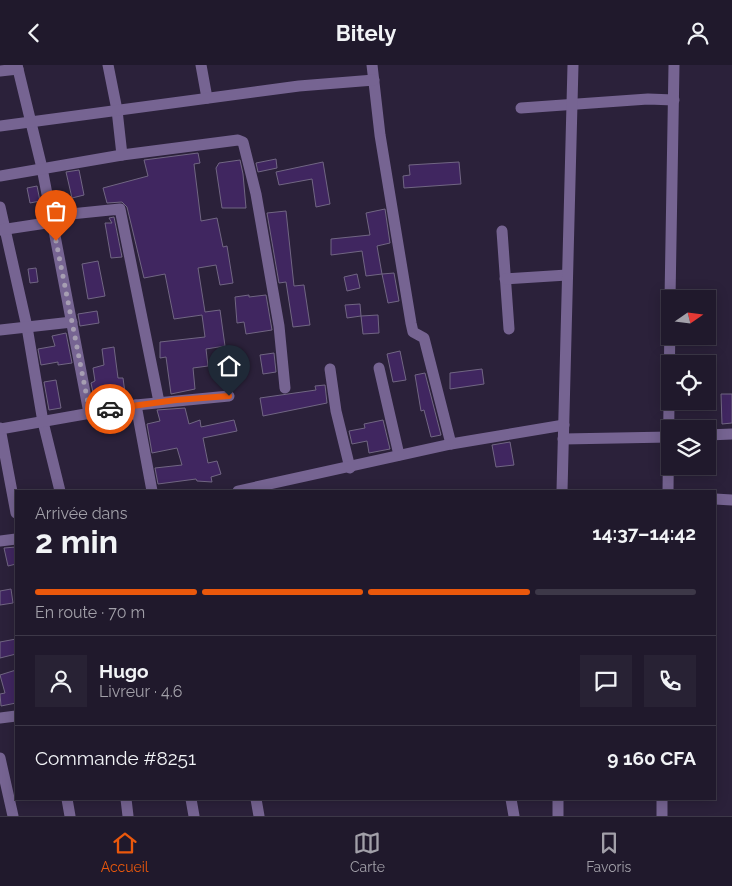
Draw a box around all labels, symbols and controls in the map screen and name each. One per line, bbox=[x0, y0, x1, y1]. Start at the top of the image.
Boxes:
icon: back bbox=[20, 19, 48, 47]
icon: person bbox=[684, 19, 712, 47]
text: Bitely bbox=[336, 20, 396, 46]
pin bbox=[35, 190, 77, 241]
icon: bag bbox=[42, 197, 70, 225]
north arrow bbox=[661, 290, 716, 345]
map controls bbox=[661, 290, 716, 475]
pin bbox=[208, 345, 250, 396]
icon: home bbox=[215, 352, 243, 380]
button: locate bbox=[661, 355, 716, 410]
courier bbox=[85, 384, 135, 434]
icon: car bbox=[96, 395, 124, 423]
button: layers bbox=[661, 420, 716, 475]
text: Arrivée dans bbox=[35, 504, 127, 523]
text: 14:37–14:42 bbox=[592, 522, 696, 544]
text: 2 min bbox=[35, 523, 118, 560]
text: En route · 70 m bbox=[35, 603, 145, 622]
button: person bbox=[35, 655, 87, 707]
button: chat bbox=[580, 655, 632, 707]
button: phone bbox=[644, 655, 696, 707]
text: Hugo bbox=[99, 660, 148, 682]
text: Livreur · 4.6 bbox=[99, 682, 182, 701]
text: Commande #8251 bbox=[35, 747, 196, 769]
text: 9 160 CFA bbox=[607, 747, 696, 769]
tab: Accueil bbox=[101, 829, 149, 875]
tab: Carte bbox=[350, 829, 385, 875]
tab: Favoris bbox=[586, 829, 631, 875]

